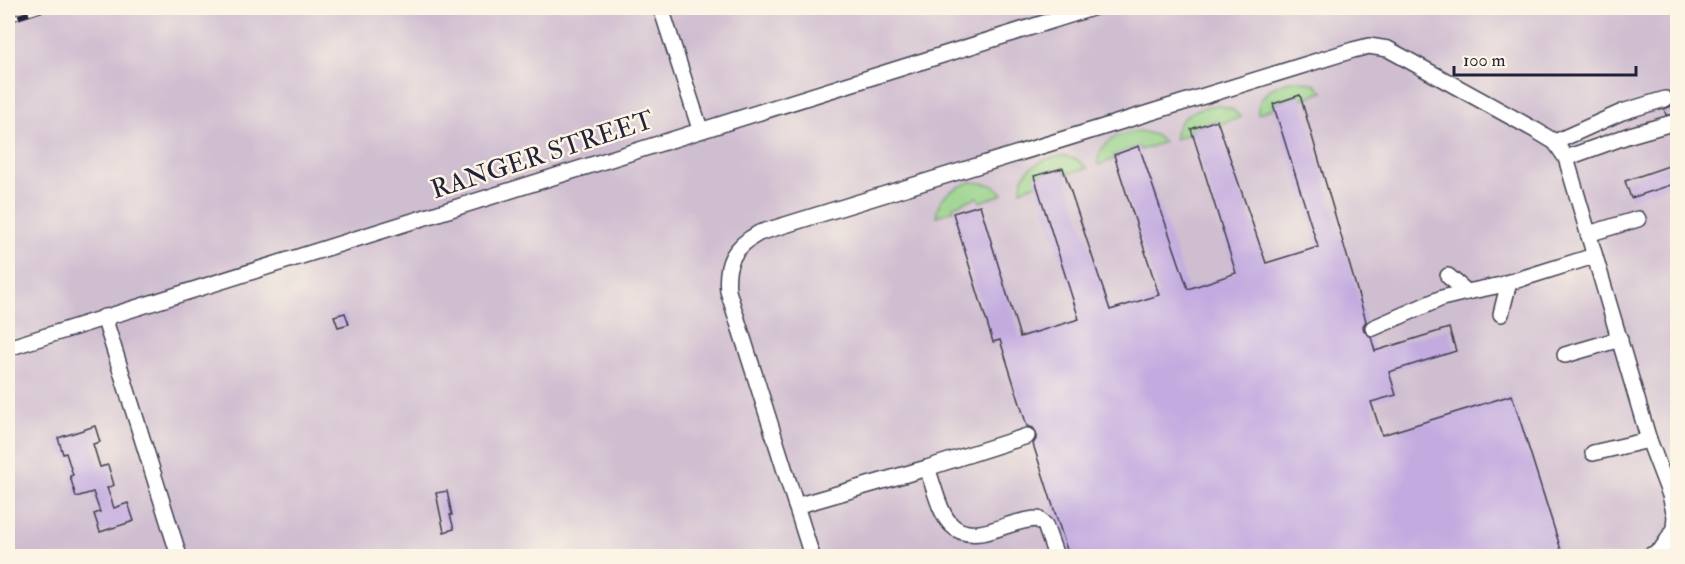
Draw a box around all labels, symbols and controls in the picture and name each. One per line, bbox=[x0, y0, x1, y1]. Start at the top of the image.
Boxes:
scale bar bbox=[1454, 39, 1636, 77]
text: 100 m bbox=[1463, 49, 1506, 72]
street label: RANGER STREET bbox=[427, 104, 658, 206]

